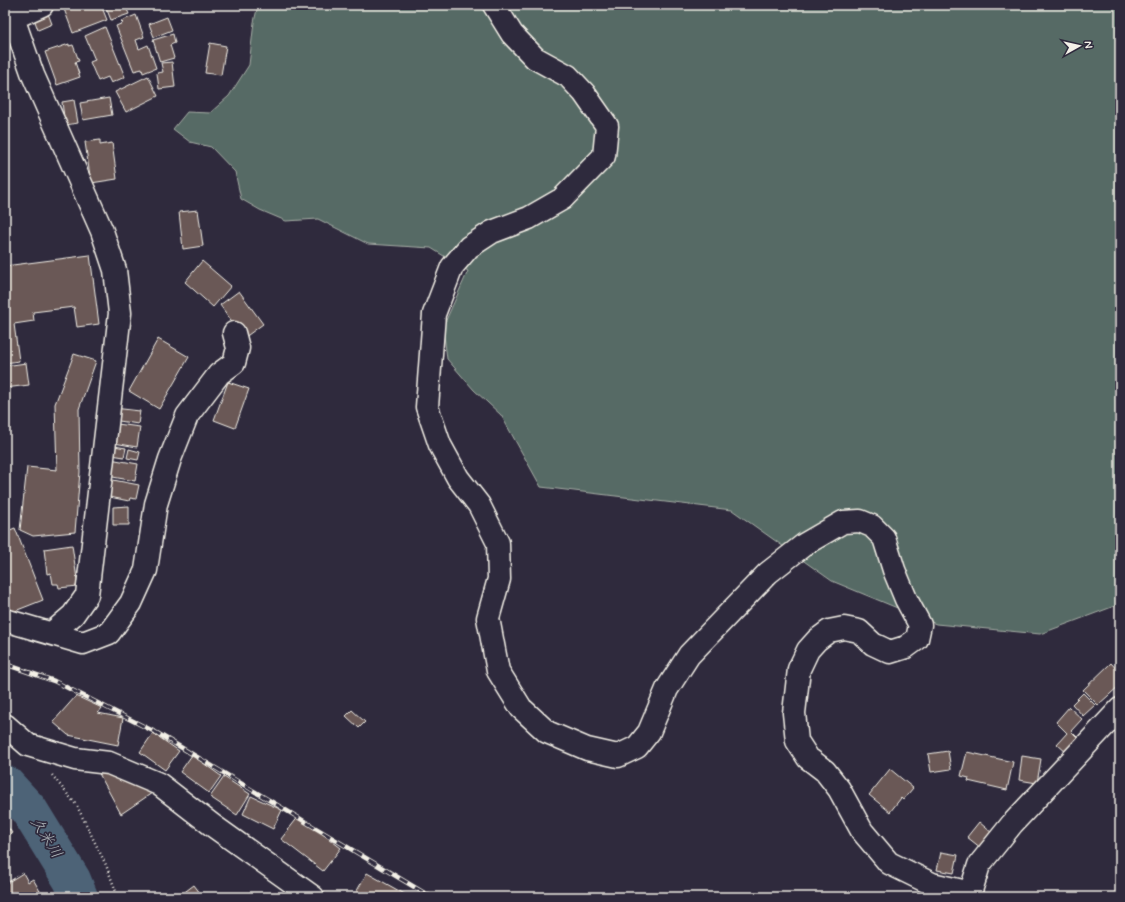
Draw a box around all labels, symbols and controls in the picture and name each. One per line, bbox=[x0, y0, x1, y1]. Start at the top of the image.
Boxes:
north arrow bbox=[1059, 26, 1099, 66]
text: N bbox=[1080, 40, 1095, 49]
water label: 久米川 bbox=[26, 814, 66, 862]

